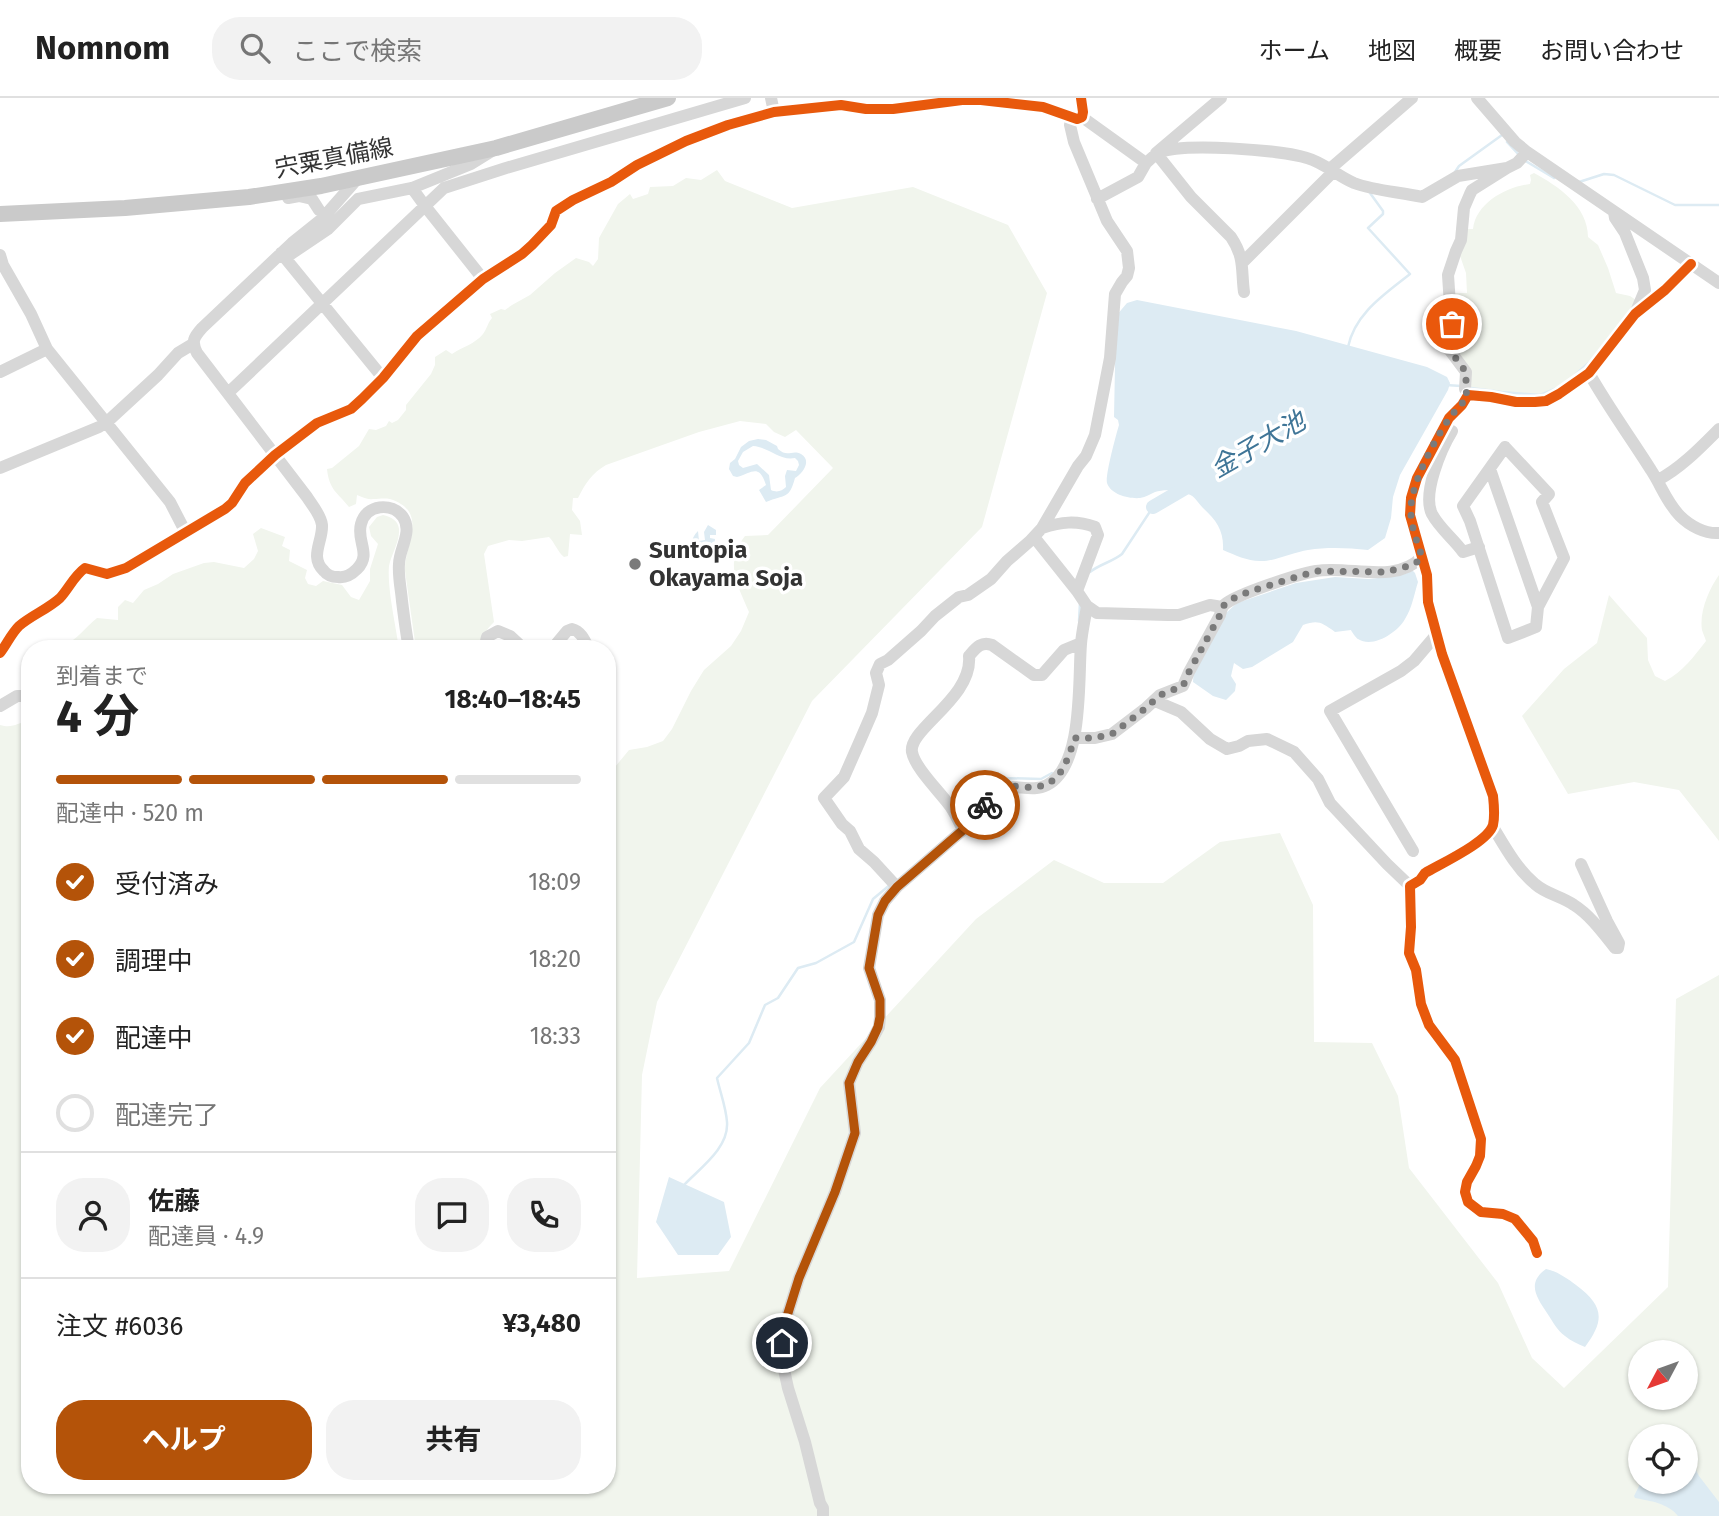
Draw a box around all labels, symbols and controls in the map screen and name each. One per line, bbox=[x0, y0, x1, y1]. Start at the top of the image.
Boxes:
search box bbox=[212, 17, 702, 80]
text: Nomnom bbox=[35, 28, 170, 68]
icon: search bbox=[236, 29, 274, 67]
text: ここで検索 bbox=[292, 36, 422, 67]
text: ホーム bbox=[1259, 37, 1330, 65]
text: 地図 bbox=[1368, 37, 1416, 65]
text: 概要 bbox=[1454, 37, 1502, 65]
text: お問い合わせ bbox=[1540, 37, 1684, 65]
street label: 宍粟真備線 bbox=[272, 133, 396, 183]
pin bbox=[1422, 294, 1482, 354]
icon: bag bbox=[1433, 305, 1471, 343]
water label: 金子大池 bbox=[1205, 404, 1313, 484]
place label: Suntopia Okayama Soja bbox=[649, 536, 803, 592]
marker: Suntopia Okayama Soja bbox=[627, 556, 643, 572]
text: 到着まで bbox=[56, 662, 148, 690]
text: 18:40–18:45 bbox=[444, 684, 581, 715]
text: 4 分 bbox=[56, 689, 139, 744]
courier bbox=[950, 770, 1020, 840]
icon: bike bbox=[966, 786, 1004, 824]
text: 配達中 · 520 m bbox=[56, 799, 204, 827]
icon: check bbox=[56, 863, 94, 901]
text: 18:09 bbox=[528, 868, 581, 896]
text: 受付済み bbox=[115, 869, 219, 900]
icon: check bbox=[56, 940, 94, 978]
text: 18:20 bbox=[529, 945, 581, 973]
text: 調理中 bbox=[115, 946, 193, 977]
icon: check bbox=[56, 1017, 94, 1055]
text: 18:33 bbox=[530, 1022, 581, 1050]
text: 配達中 bbox=[115, 1023, 193, 1054]
text: 配達完了 bbox=[115, 1100, 219, 1131]
button: person bbox=[56, 1178, 130, 1252]
button: chat bbox=[415, 1178, 489, 1252]
button: phone bbox=[507, 1178, 581, 1252]
text: 佐藤 bbox=[148, 1186, 200, 1217]
text: 配達員 · 4.9 bbox=[148, 1222, 264, 1250]
text: ¥3,480 bbox=[502, 1308, 581, 1339]
text: 注文 #6036 bbox=[56, 1311, 183, 1342]
pin bbox=[752, 1313, 812, 1373]
icon: home bbox=[763, 1324, 801, 1362]
north arrow bbox=[1628, 1340, 1698, 1410]
map controls bbox=[1628, 1340, 1698, 1494]
button: ヘルプ bbox=[56, 1400, 312, 1480]
button: 共有 bbox=[326, 1400, 581, 1480]
button: locate bbox=[1628, 1424, 1698, 1494]

